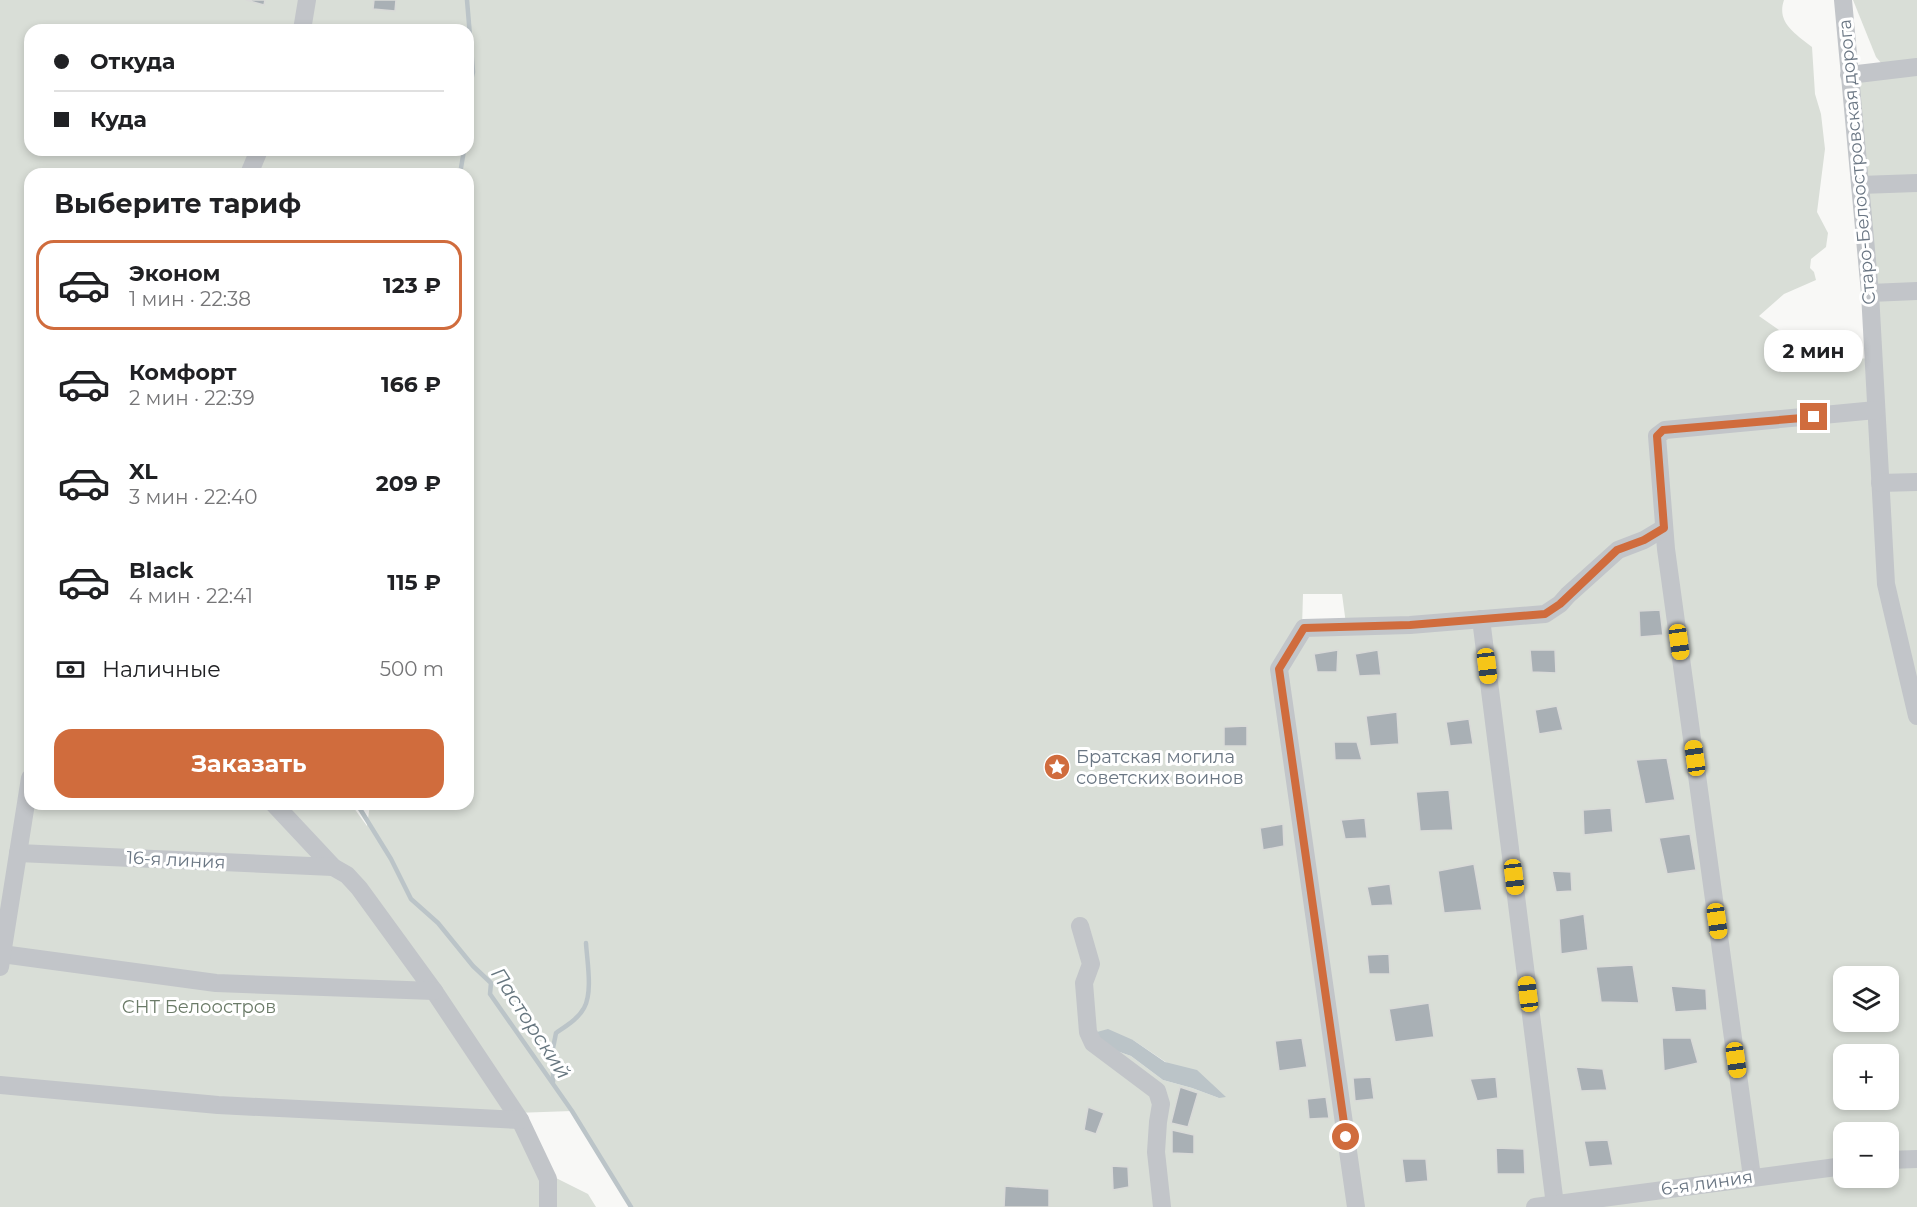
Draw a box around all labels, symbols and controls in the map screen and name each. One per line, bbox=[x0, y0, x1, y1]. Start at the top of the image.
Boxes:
street label: Старо-Белоостровская дорога bbox=[1834, 18, 1880, 306]
text: Откуда bbox=[90, 48, 175, 75]
text: Куда bbox=[90, 106, 147, 133]
text: Выберите тариф bbox=[54, 187, 301, 220]
icon: car bbox=[57, 258, 111, 312]
text: Эконом bbox=[129, 260, 220, 287]
text: 123 ₽ bbox=[383, 272, 441, 299]
text: 1 мин · 22:38 bbox=[129, 287, 251, 311]
callout: 2 мин bbox=[1764, 330, 1864, 372]
text: 2 мин bbox=[1783, 339, 1844, 363]
icon: car bbox=[57, 357, 111, 411]
text: Комфорт bbox=[129, 359, 237, 386]
text: 166 ₽ bbox=[381, 371, 441, 398]
text: 2 мин · 22:39 bbox=[129, 386, 255, 410]
route end bbox=[1800, 403, 1827, 430]
icon: car bbox=[57, 456, 111, 510]
text: XL bbox=[129, 458, 158, 485]
text: 209 ₽ bbox=[376, 470, 441, 497]
text: 3 мин · 22:40 bbox=[129, 485, 258, 509]
icon: car bbox=[57, 555, 111, 609]
text: Black bbox=[129, 557, 193, 584]
text: 115 ₽ bbox=[387, 569, 441, 596]
text: 4 мин · 22:41 bbox=[129, 584, 253, 608]
car bbox=[1668, 623, 1690, 661]
car bbox=[1476, 647, 1498, 685]
icon: cash bbox=[54, 653, 87, 686]
text: Наличные bbox=[102, 656, 221, 683]
text: 500 m bbox=[380, 657, 444, 681]
button: Заказать bbox=[54, 729, 444, 798]
car bbox=[1684, 739, 1706, 777]
place label: Братская могила советских воинов bbox=[1076, 746, 1244, 789]
place icon: Братская могила советских воинов bbox=[1042, 752, 1072, 782]
street label: 16-я линия bbox=[126, 846, 226, 874]
car bbox=[1503, 858, 1525, 896]
car bbox=[1706, 902, 1728, 940]
water label: Пасторский bbox=[486, 963, 576, 1083]
map controls bbox=[1833, 966, 1899, 1188]
button: layers bbox=[1833, 966, 1899, 1032]
car bbox=[1517, 975, 1539, 1013]
park label: СНТ Белоостров bbox=[122, 996, 276, 1018]
car bbox=[1725, 1041, 1747, 1079]
button: + bbox=[1833, 1044, 1899, 1110]
button: − bbox=[1833, 1122, 1899, 1188]
route start bbox=[1332, 1123, 1359, 1150]
street label: 6-я линия bbox=[1660, 1166, 1754, 1200]

